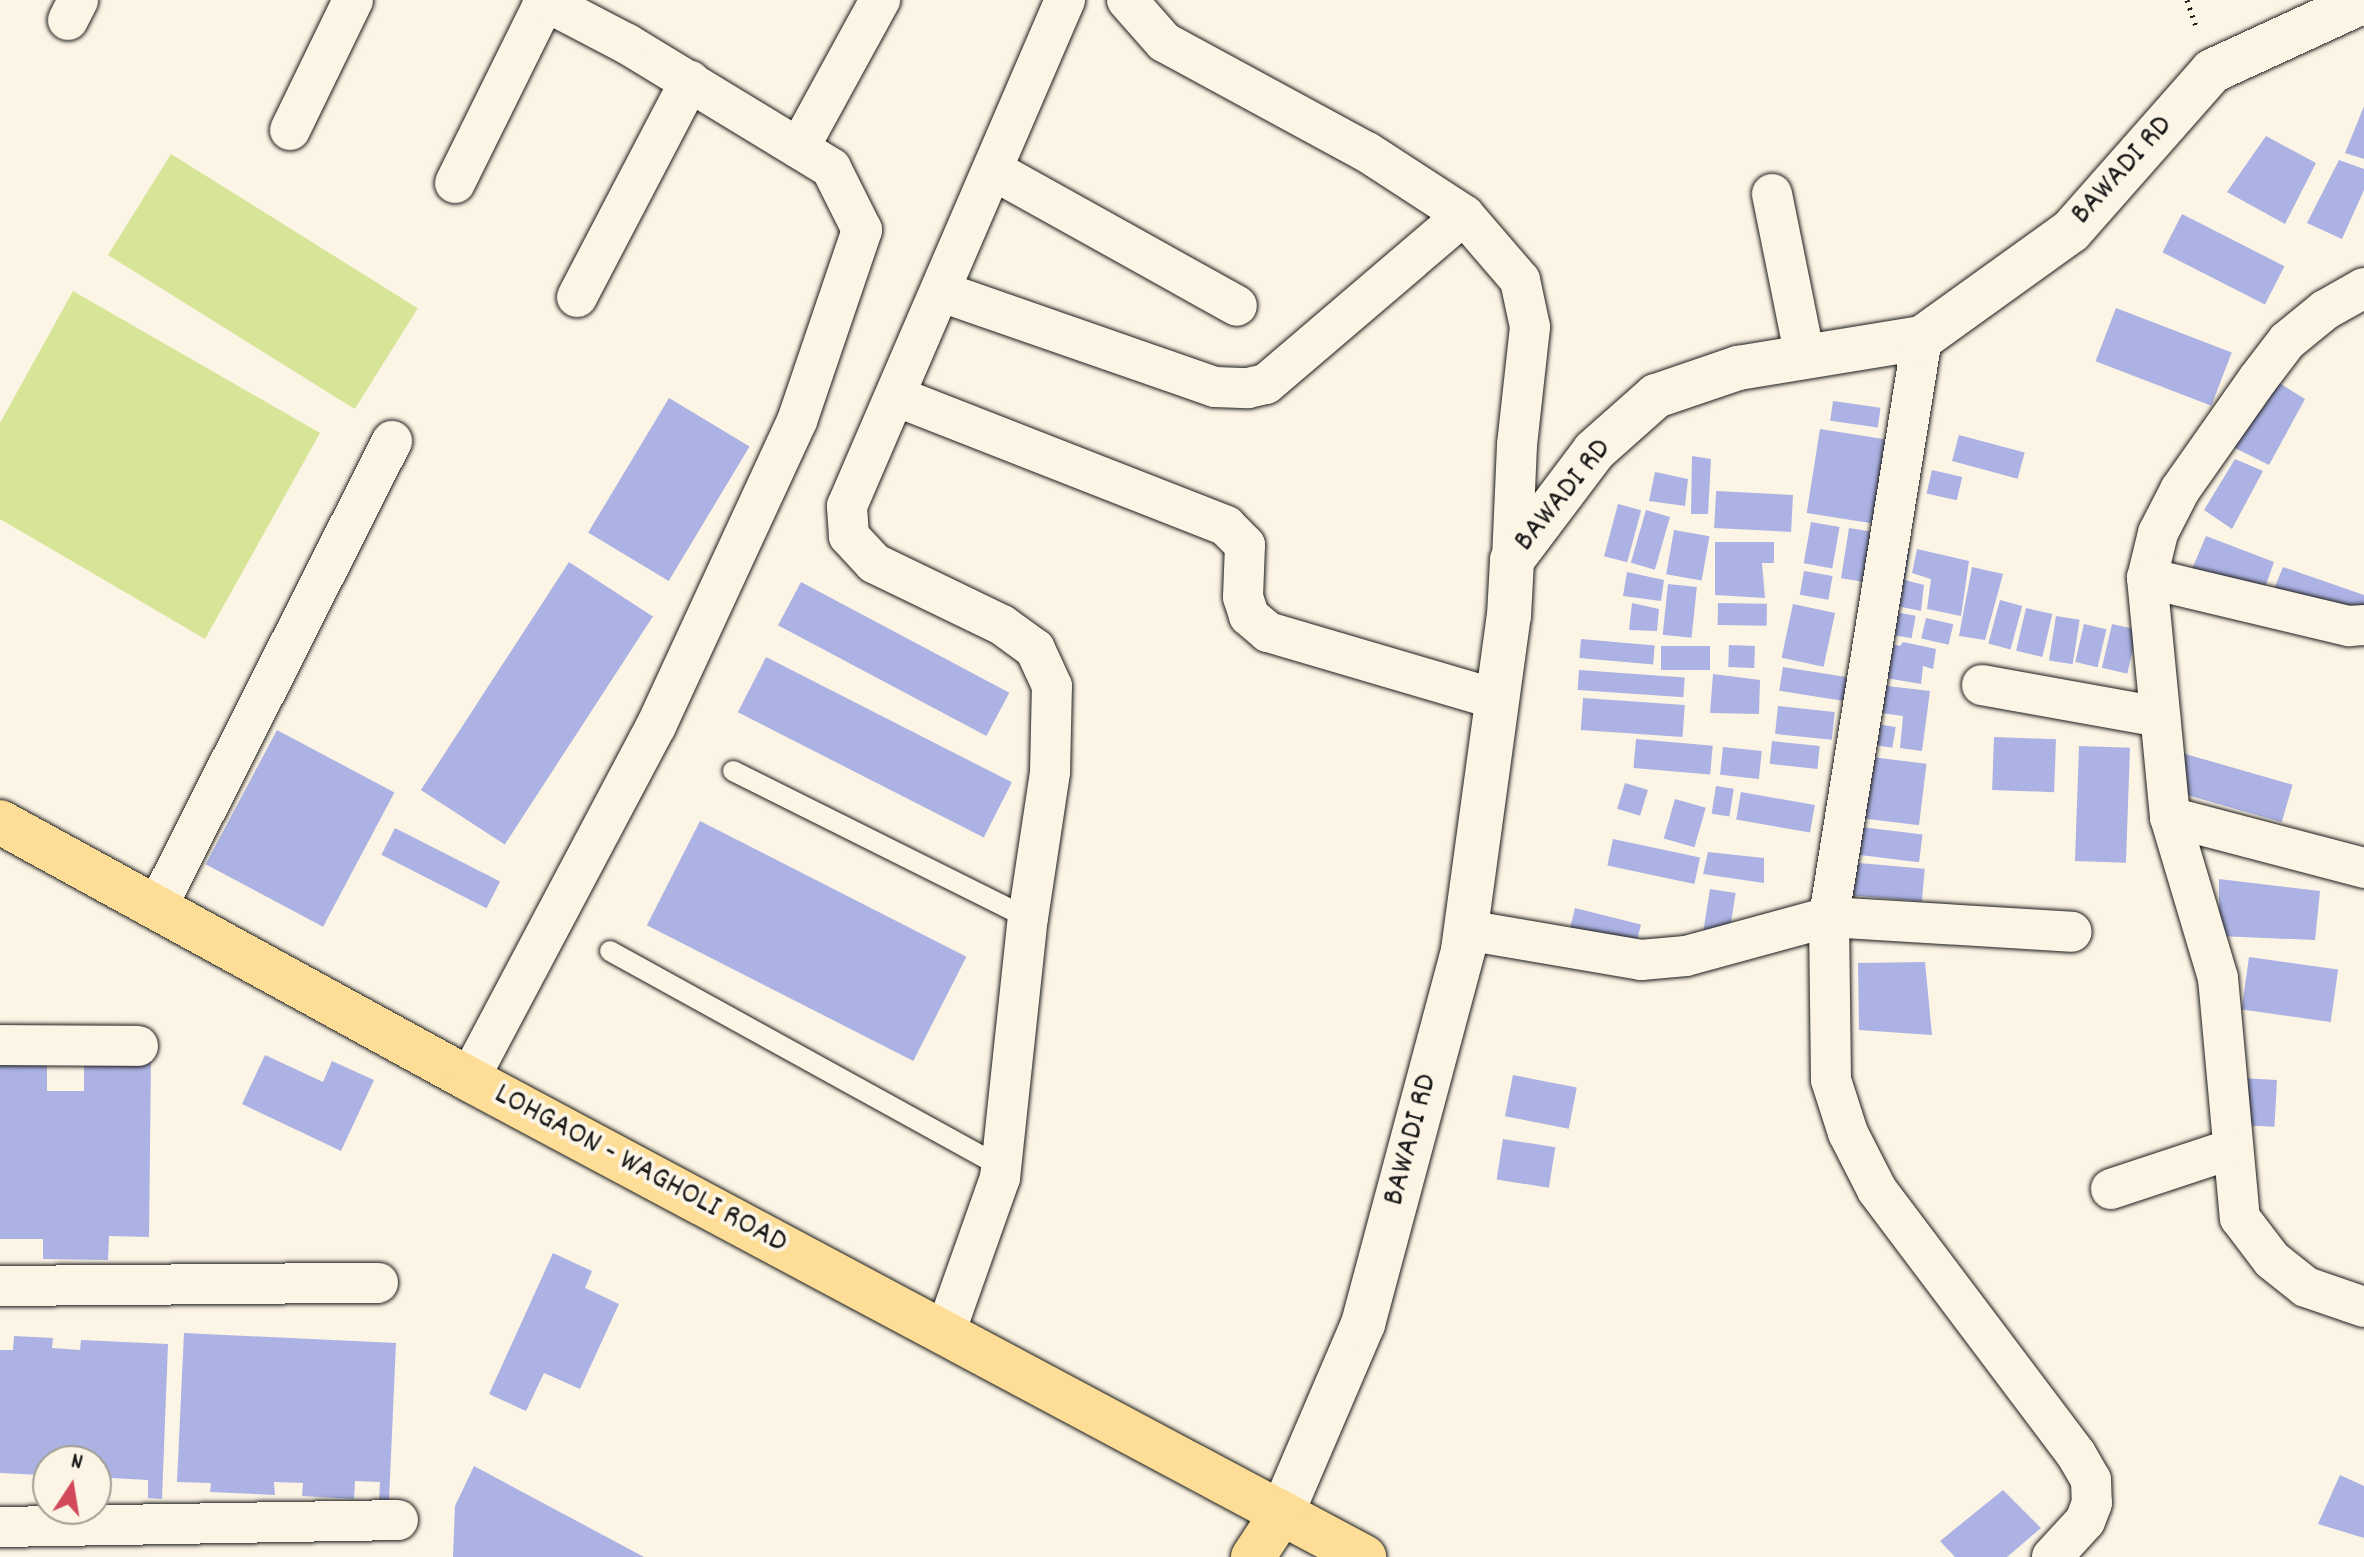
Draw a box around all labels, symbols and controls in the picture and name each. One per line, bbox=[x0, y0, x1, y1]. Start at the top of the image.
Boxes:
street label: BAWADI RD bbox=[2064, 108, 2182, 234]
street label: BAWADI RD bbox=[1507, 432, 1621, 560]
street label: BAWADI RD bbox=[1376, 1070, 1448, 1210]
street label: LOHGAON - WAGHOLI ROAD bbox=[487, 1076, 793, 1264]
north arrow bbox=[32, 1445, 112, 1525]
text: N bbox=[68, 1447, 85, 1479]

